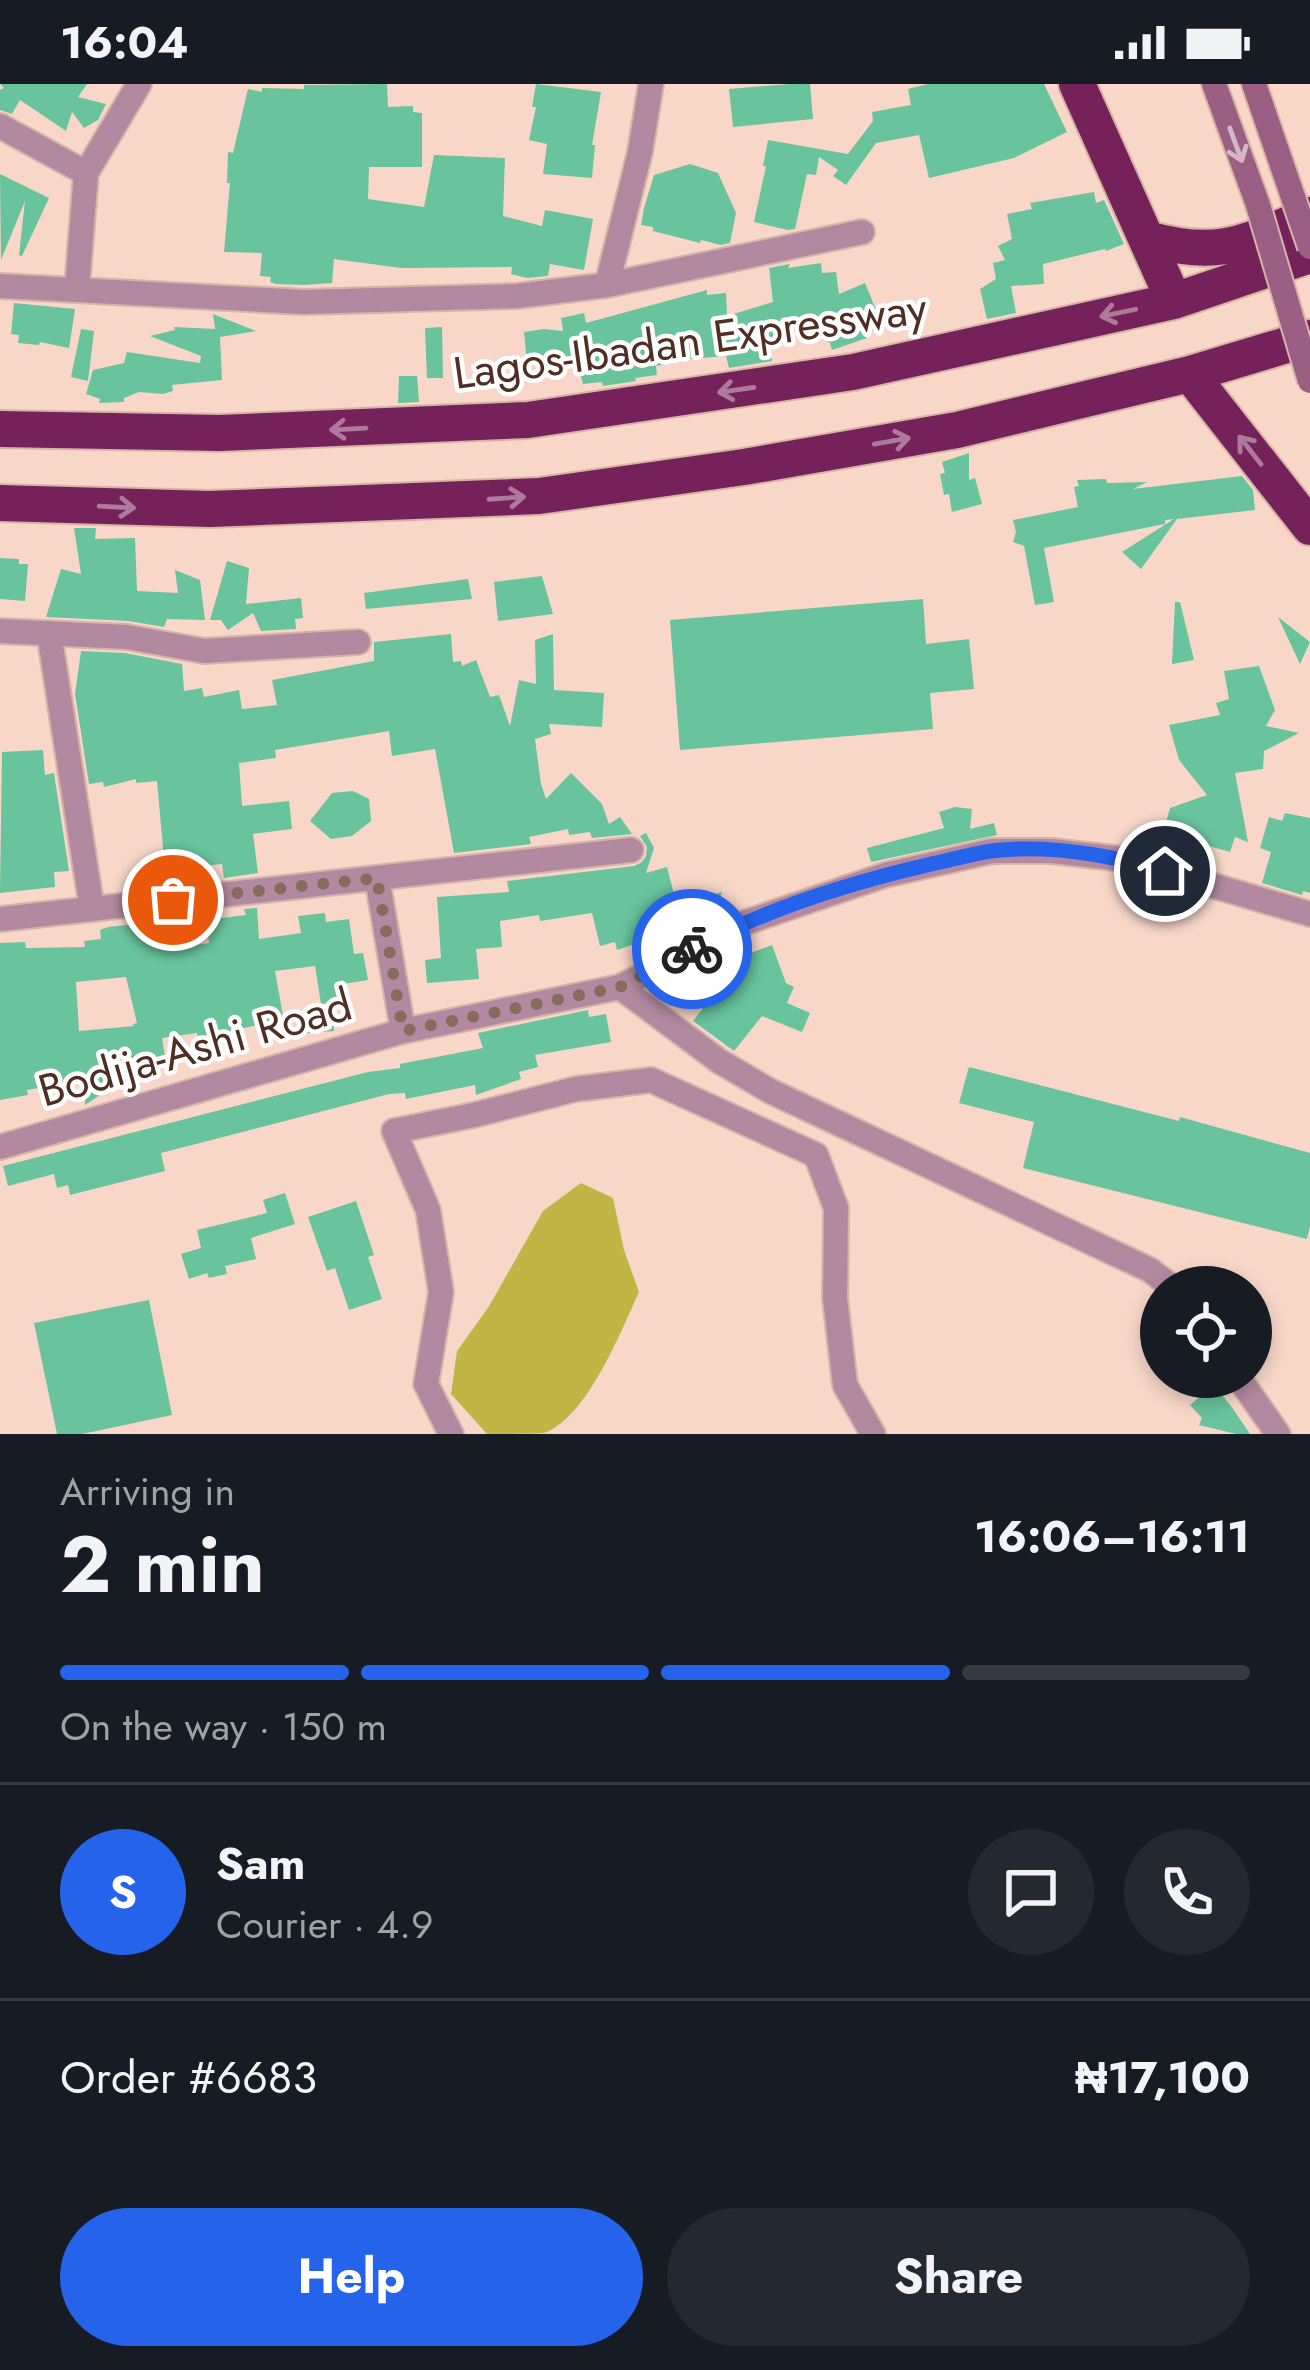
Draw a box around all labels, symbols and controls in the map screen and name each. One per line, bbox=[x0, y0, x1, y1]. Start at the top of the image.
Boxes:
text: 16:04 bbox=[60, 10, 189, 75]
one-way arrow bbox=[1227, 125, 1248, 162]
street label: Lagos-Ibadan Expressway bbox=[449, 275, 931, 406]
one-way arrow bbox=[1099, 303, 1137, 326]
one-way arrow bbox=[717, 379, 756, 402]
one-way arrow bbox=[329, 418, 368, 441]
one-way arrow bbox=[872, 429, 911, 452]
one-way arrow bbox=[1237, 435, 1264, 467]
one-way arrow bbox=[487, 487, 526, 510]
one-way arrow bbox=[97, 496, 136, 519]
pin bbox=[1114, 820, 1216, 922]
icon: home bbox=[1132, 838, 1198, 904]
pin bbox=[122, 849, 224, 951]
icon: bag bbox=[140, 867, 206, 933]
courier bbox=[632, 889, 752, 1009]
icon: bike bbox=[659, 916, 725, 982]
street label: Bodija-Ashi Road bbox=[31, 972, 359, 1123]
map controls bbox=[1140, 1266, 1272, 1398]
button: locate bbox=[1140, 1266, 1272, 1398]
text: Arriving in bbox=[60, 1463, 235, 1520]
text: 16:06–16:11 bbox=[974, 1504, 1250, 1569]
text: 2 min bbox=[60, 1509, 265, 1621]
text: On the way · 150 m bbox=[60, 1698, 387, 1755]
button: chat bbox=[968, 1829, 1094, 1955]
button: phone bbox=[1124, 1829, 1250, 1955]
text: Sam bbox=[216, 1831, 305, 1896]
text: S bbox=[109, 1859, 137, 1924]
text: Courier · 4.9 bbox=[216, 1896, 433, 1953]
text: Order #6683 bbox=[60, 2045, 317, 2110]
text: ₦17,100 bbox=[1075, 2045, 1250, 2110]
button: Help bbox=[60, 2208, 643, 2346]
button: Share bbox=[667, 2208, 1250, 2346]

